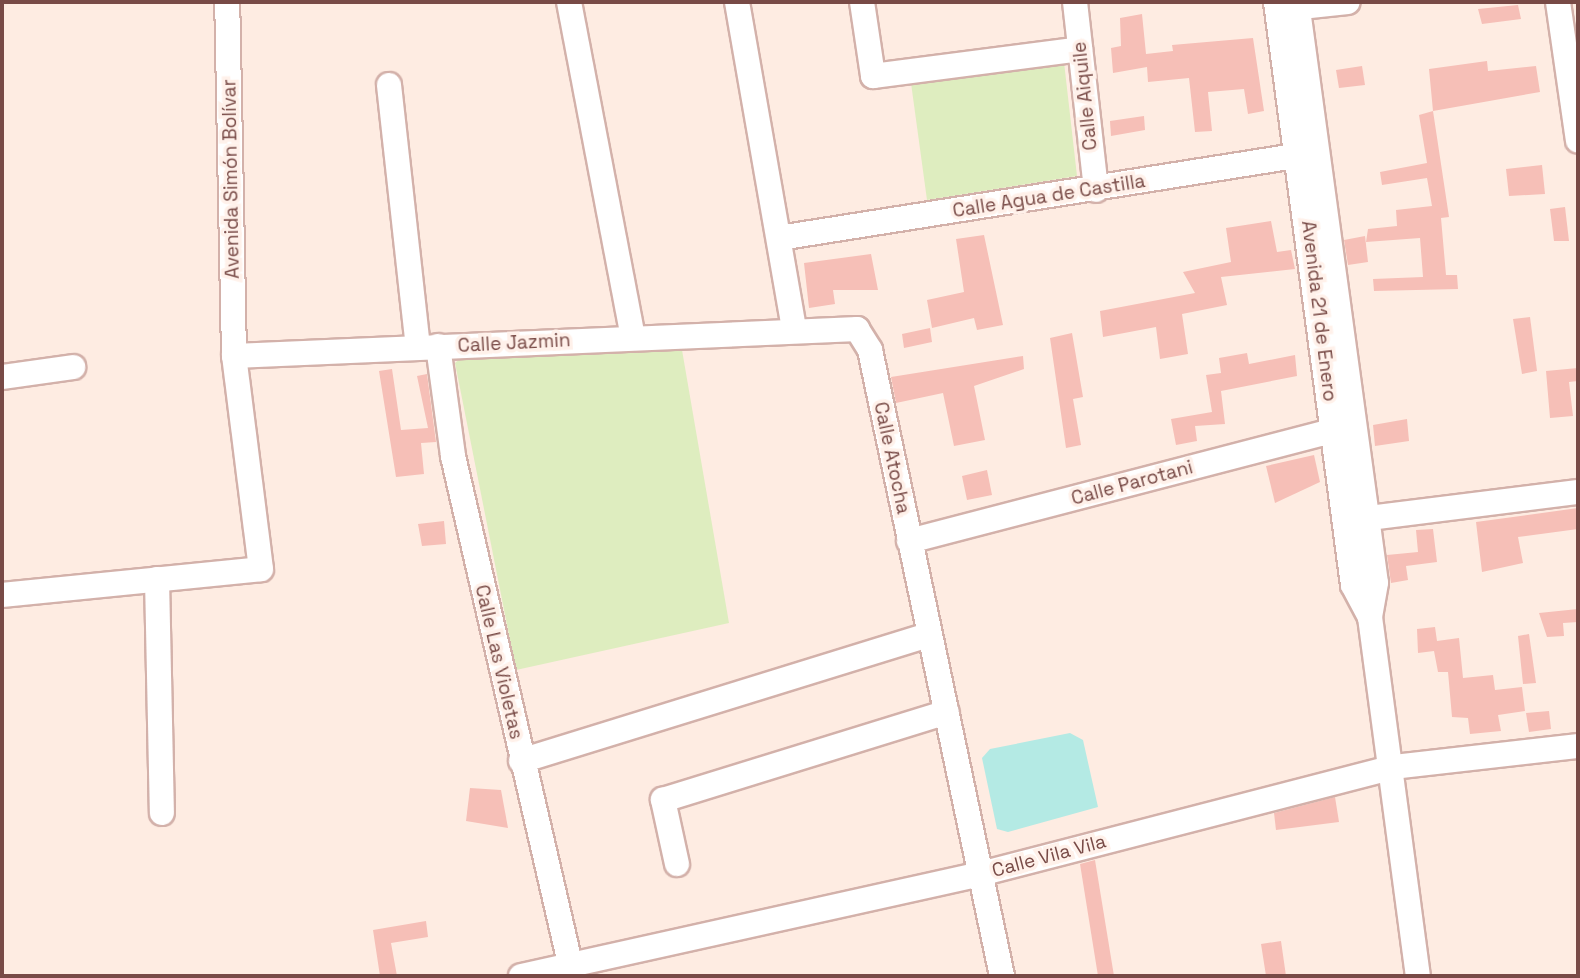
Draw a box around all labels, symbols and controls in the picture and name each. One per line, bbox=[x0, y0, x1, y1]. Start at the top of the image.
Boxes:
street label: Calle Aiquile bbox=[1068, 40, 1102, 152]
street label: Avenida Simón Bolívar bbox=[218, 79, 244, 279]
street label: Calle Agua de Castilla bbox=[951, 169, 1147, 223]
street label: Avenida 21 de Enero bbox=[1297, 219, 1341, 403]
street label: Calle Jazmin bbox=[457, 329, 571, 357]
street label: Calle Atocha bbox=[869, 400, 915, 516]
street label: Calle Parotani bbox=[1069, 456, 1195, 510]
street label: Calle Las Violetas bbox=[470, 582, 528, 742]
street label: Calle Vila Vila bbox=[989, 830, 1109, 882]

